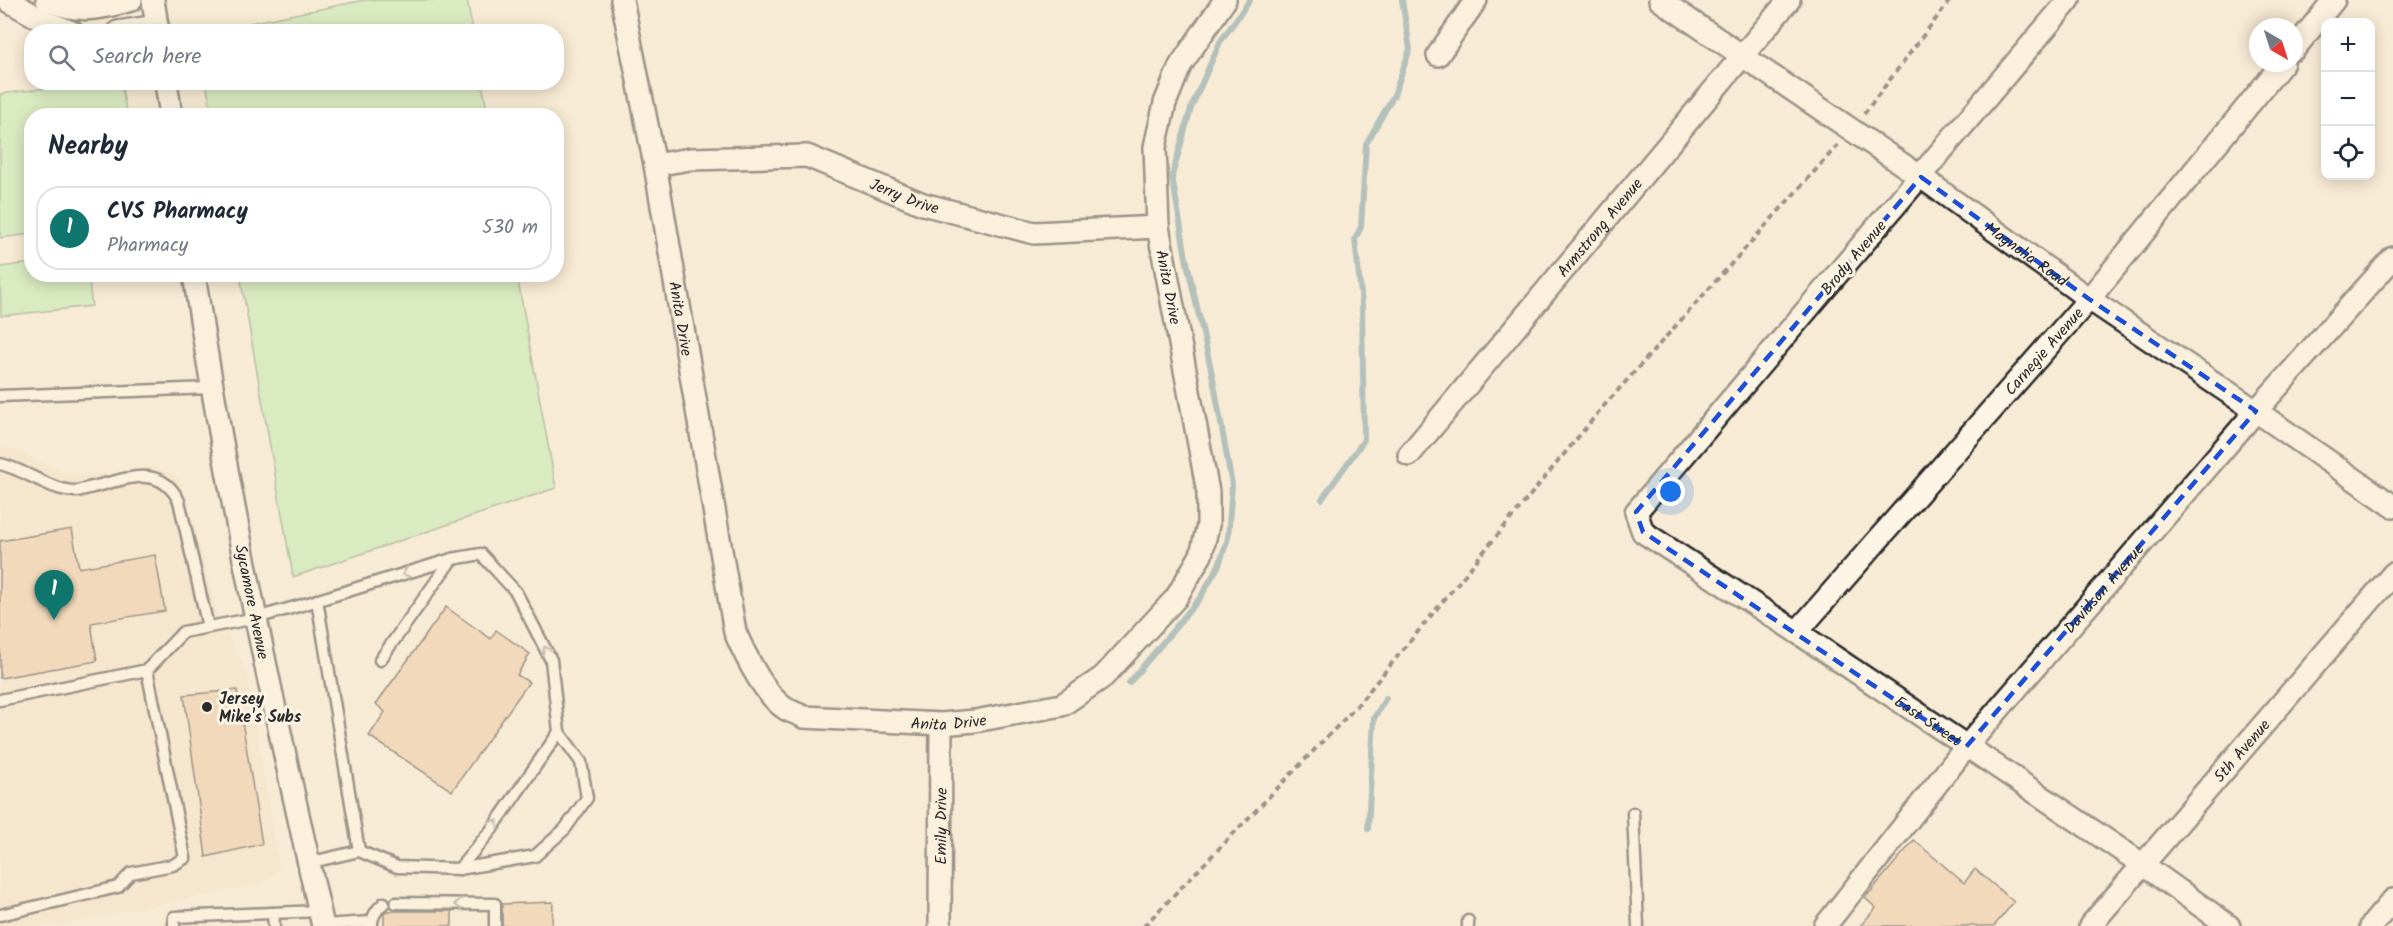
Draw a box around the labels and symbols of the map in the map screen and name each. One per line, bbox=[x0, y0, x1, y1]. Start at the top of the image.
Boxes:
north arrow bbox=[2249, 18, 2303, 72]
street label: Jerry Drive bbox=[866, 172, 941, 222]
street label: Armstrong Avenue bbox=[1551, 173, 1650, 283]
street label: Brody Avenue bbox=[1815, 215, 1893, 301]
street label: Magnolia Road bbox=[1979, 216, 2073, 294]
street label: Anita Drive bbox=[1148, 248, 1187, 327]
street label: Anita Drive bbox=[661, 279, 699, 358]
street label: Carnegie Avenue bbox=[1999, 302, 2090, 402]
your location bbox=[1656, 477, 1685, 506]
street label: Davidson Avenue bbox=[2058, 538, 2151, 640]
street label: Sycamore Avenue bbox=[227, 542, 275, 662]
one-way arrow bbox=[401, 566, 412, 578]
pin: 1 bbox=[34, 570, 74, 620]
one-way arrow bbox=[542, 645, 554, 656]
place label: Jersey Mike's Subs bbox=[219, 687, 302, 730]
street label: East Street bbox=[1889, 690, 1967, 754]
marker: Jersey Mike's Subs bbox=[200, 700, 214, 714]
street label: Anita Drive bbox=[910, 708, 989, 738]
street label: 5th Avenue bbox=[2208, 714, 2277, 788]
street label: Emily Drive bbox=[929, 787, 955, 865]
one-way arrow bbox=[488, 819, 499, 830]
one-way arrow bbox=[454, 897, 463, 910]

